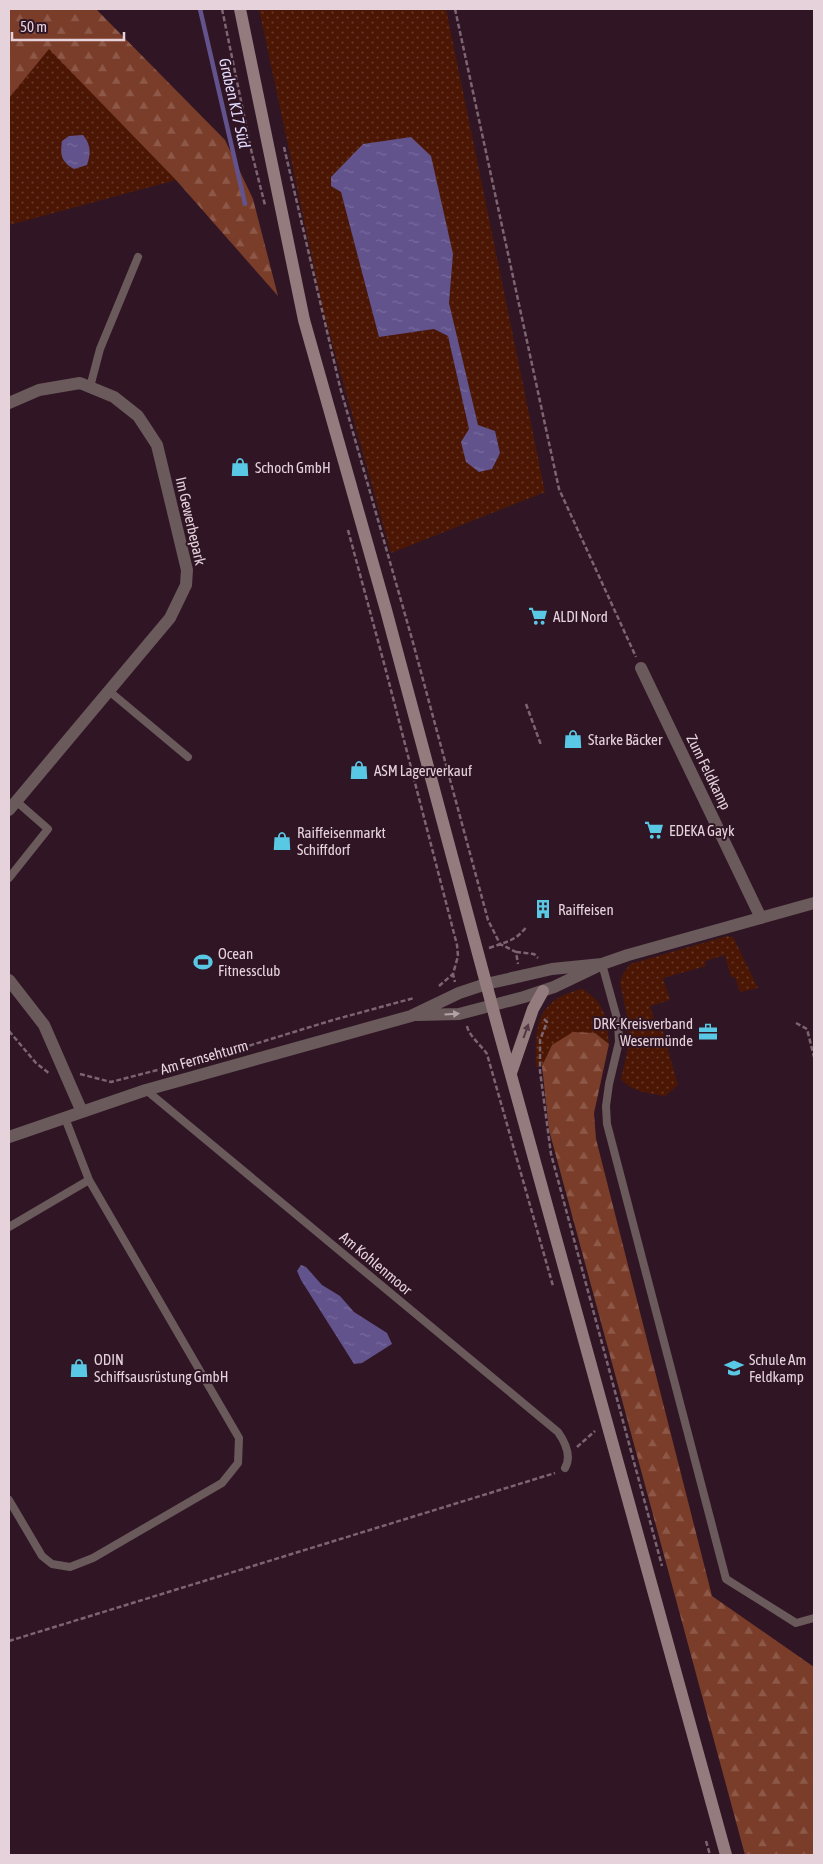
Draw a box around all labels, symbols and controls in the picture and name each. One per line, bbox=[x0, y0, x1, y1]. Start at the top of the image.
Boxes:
scale bar bbox=[12, 10, 125, 42]
text: 50 m bbox=[20, 18, 47, 35]
water label: Graben K17 Süd bbox=[216, 56, 254, 150]
shop icon: Schoch GmbH bbox=[229, 456, 251, 478]
place label: Schoch GmbH bbox=[255, 459, 331, 476]
street label: Im Gewerbepark bbox=[173, 475, 210, 567]
supermarket icon: ALDI Nord bbox=[527, 605, 549, 627]
place label: ALDI Nord bbox=[553, 608, 608, 625]
shop icon: Starke Bäcker bbox=[562, 728, 584, 750]
place label: Starke Bäcker bbox=[588, 731, 663, 748]
street label: Zum Feldkamp bbox=[683, 732, 735, 812]
shop icon: ASM Lagerverkauf bbox=[348, 759, 370, 781]
place label: ASM Lagerverkauf bbox=[374, 762, 472, 779]
supermarket icon: EDEKA Gayk bbox=[643, 819, 665, 841]
place label: EDEKA Gayk bbox=[669, 822, 735, 839]
place label: Raiffeisenmarkt Schiffdorf bbox=[297, 824, 386, 858]
shop icon: Raiffeisenmarkt Schiffdorf bbox=[271, 830, 293, 852]
building icon: Raiffeisen bbox=[532, 898, 554, 920]
place label: Raiffeisen bbox=[558, 901, 614, 918]
place label: Ocean Fitnessclub bbox=[218, 945, 280, 979]
sports icon: Ocean Fitnessclub bbox=[192, 951, 214, 973]
one-way arrow bbox=[444, 1010, 460, 1018]
place label: DRK-Kreisverband Wesermünde bbox=[593, 1015, 693, 1049]
office icon: DRK-Kreisverband Wesermünde bbox=[697, 1021, 719, 1043]
one-way arrow bbox=[522, 1023, 530, 1038]
street label: Am Fernsehturm bbox=[158, 1036, 250, 1078]
street label: Am Kohlenmoor bbox=[337, 1228, 416, 1298]
place label: ODIN Schiffsausrüstung GmbH bbox=[94, 1351, 228, 1385]
place label: Schule Am Feldkamp bbox=[749, 1351, 806, 1385]
shop icon: ODIN Schiffsausrüstung GmbH bbox=[68, 1357, 90, 1379]
school or university icon: Schule Am Feldkamp bbox=[723, 1357, 745, 1379]

